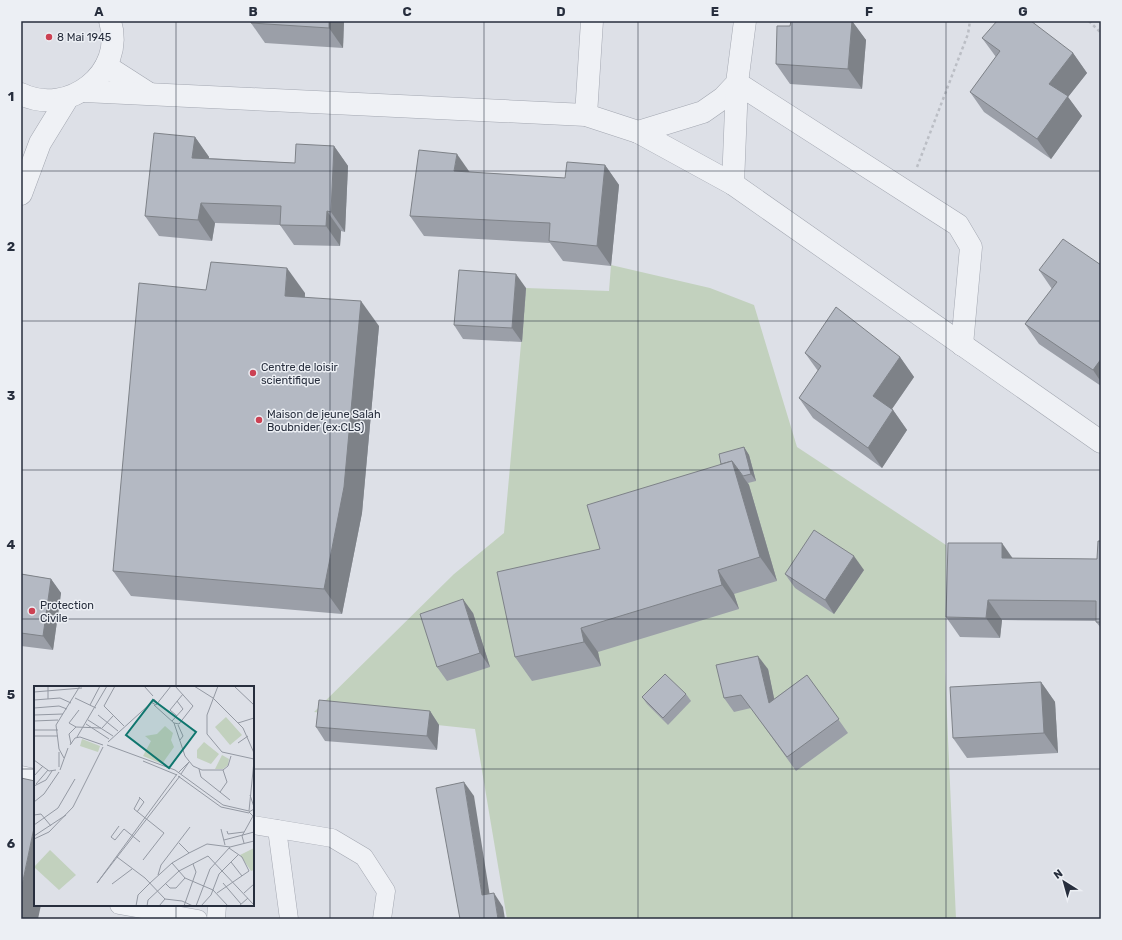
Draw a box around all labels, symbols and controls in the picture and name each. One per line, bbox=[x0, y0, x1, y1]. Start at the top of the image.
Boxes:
text: A bbox=[94, 4, 104, 19]
text: B bbox=[248, 4, 258, 19]
text: C bbox=[402, 4, 412, 19]
text: D bbox=[556, 4, 566, 19]
text: E bbox=[711, 4, 719, 19]
text: F bbox=[865, 4, 873, 19]
text: G bbox=[1018, 4, 1028, 19]
place label: 8 Mai 1945 bbox=[57, 31, 112, 44]
marker: 8 Mai 1945 bbox=[44, 32, 54, 42]
text: 1 bbox=[8, 89, 14, 104]
text: 2 bbox=[7, 239, 15, 254]
place label: Centre de loisir scientifique bbox=[261, 361, 339, 387]
marker: Centre de loisir scientifique bbox=[248, 368, 258, 378]
text: 3 bbox=[7, 388, 16, 403]
place label: Maison de jeune Salah Boubnider (ex:CLS) bbox=[267, 408, 381, 434]
marker: Maison de jeune Salah Boubnider (ex:CLS) bbox=[254, 415, 264, 425]
text: 4 bbox=[7, 537, 16, 552]
place label: Protection Civile bbox=[40, 599, 94, 625]
marker: Protection Civile bbox=[27, 606, 37, 616]
inset map bbox=[34, 686, 254, 906]
text: 5 bbox=[7, 687, 15, 702]
text: 6 bbox=[7, 836, 16, 851]
north arrow bbox=[1044, 862, 1084, 902]
text: N bbox=[1051, 867, 1065, 882]

